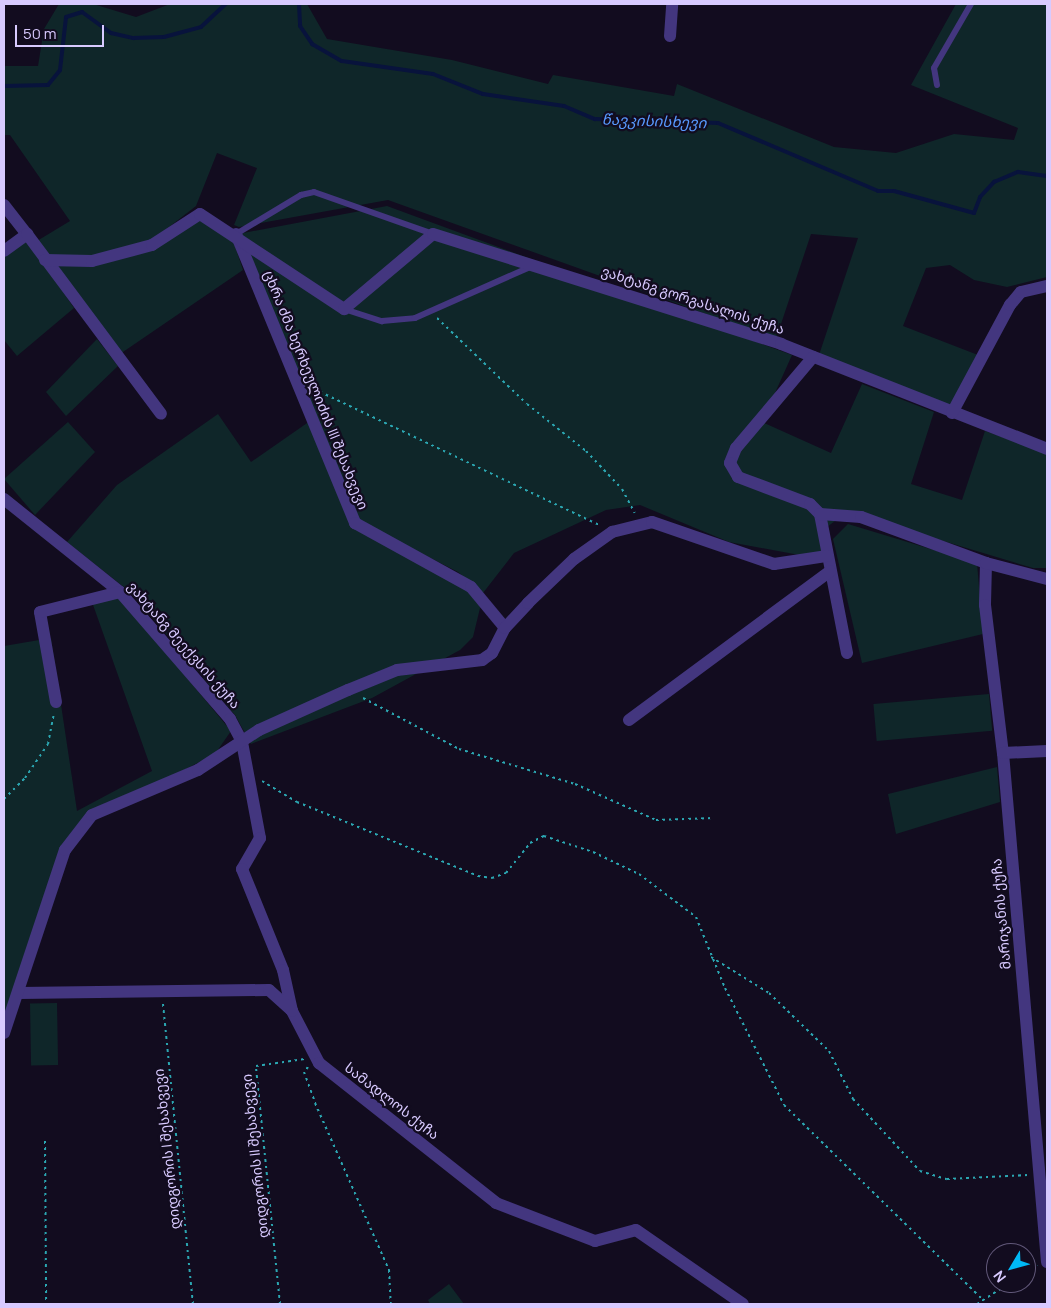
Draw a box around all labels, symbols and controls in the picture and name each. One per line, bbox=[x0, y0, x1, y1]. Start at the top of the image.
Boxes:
scale bar bbox=[18, 15, 106, 47]
text: 50 m bbox=[23, 23, 57, 44]
water label: წავკისისხევი bbox=[601, 110, 707, 132]
street label: ვახტანგ გორგასალის ქუჩა bbox=[599, 262, 787, 338]
street label: ცხრა ძმა ხერხეულიძის III შესახვევი bbox=[260, 268, 372, 512]
street label: ვახტანგ მეექვსის ქუჩა bbox=[124, 578, 244, 712]
street label: მარიჯანის ქუჩა bbox=[988, 858, 1014, 970]
street label: სამადლოს ქუჩა bbox=[341, 1059, 443, 1143]
street label: დიდგორის I შესახვევი bbox=[150, 1068, 184, 1230]
street label: დიდგორის II შესახვევი bbox=[238, 1073, 272, 1239]
north arrow bbox=[986, 1243, 1036, 1293]
text: N bbox=[989, 1267, 1010, 1286]

